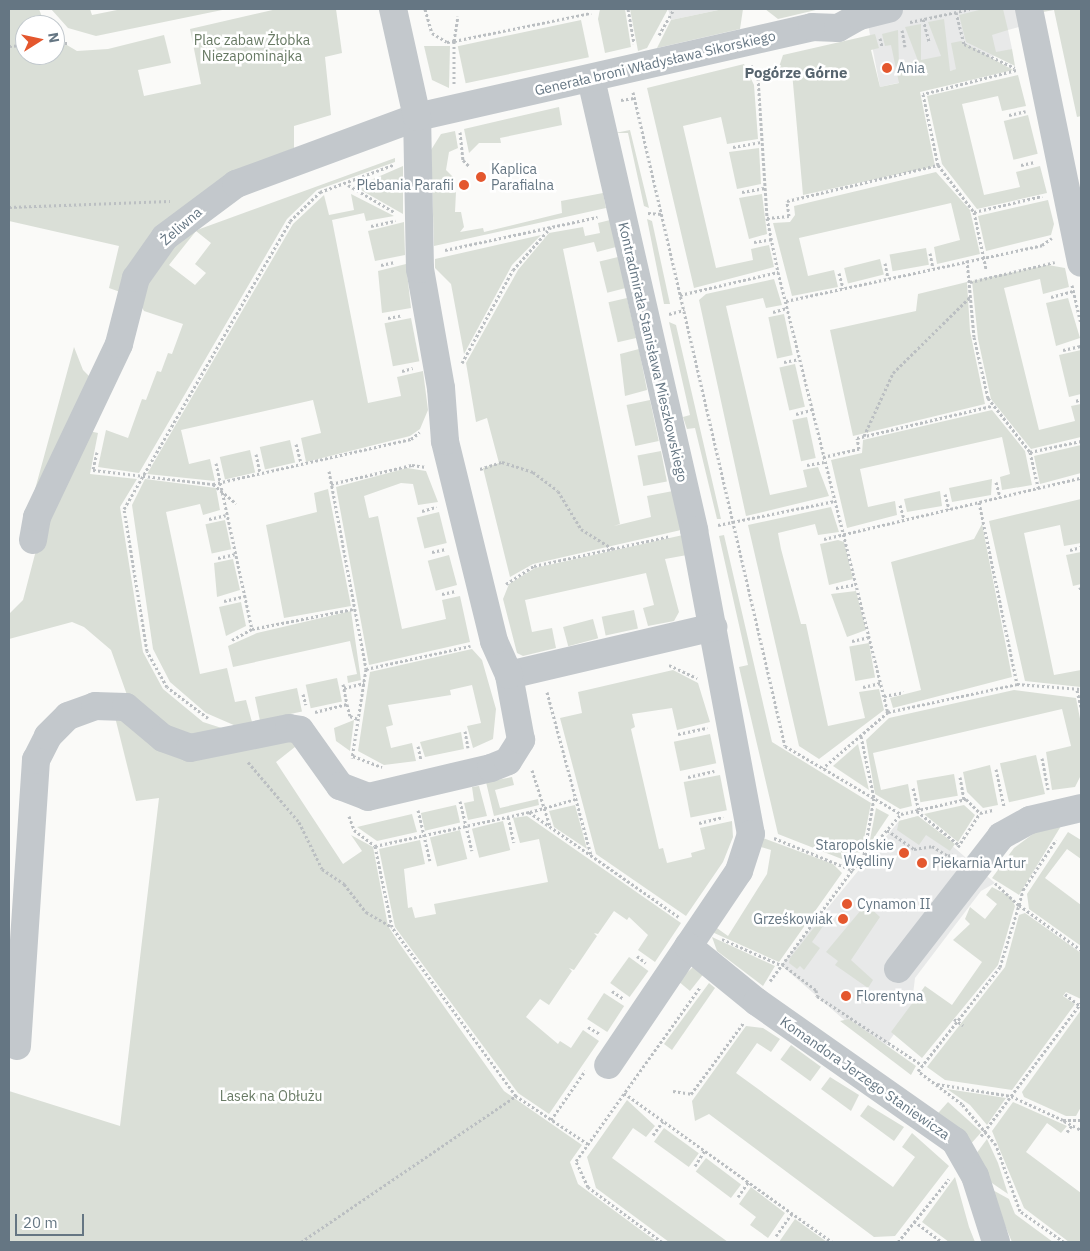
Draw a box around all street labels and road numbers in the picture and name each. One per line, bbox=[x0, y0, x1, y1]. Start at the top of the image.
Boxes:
street label: Generała broni Władysława Sikorskiego bbox=[533, 27, 777, 99]
street label: Żeliwna bbox=[157, 204, 205, 248]
street label: Kontradmirała Stanisława Mieszkowskiego bbox=[615, 220, 691, 484]
street label: Komandora Jerzego Staniewicza bbox=[777, 1013, 953, 1143]

